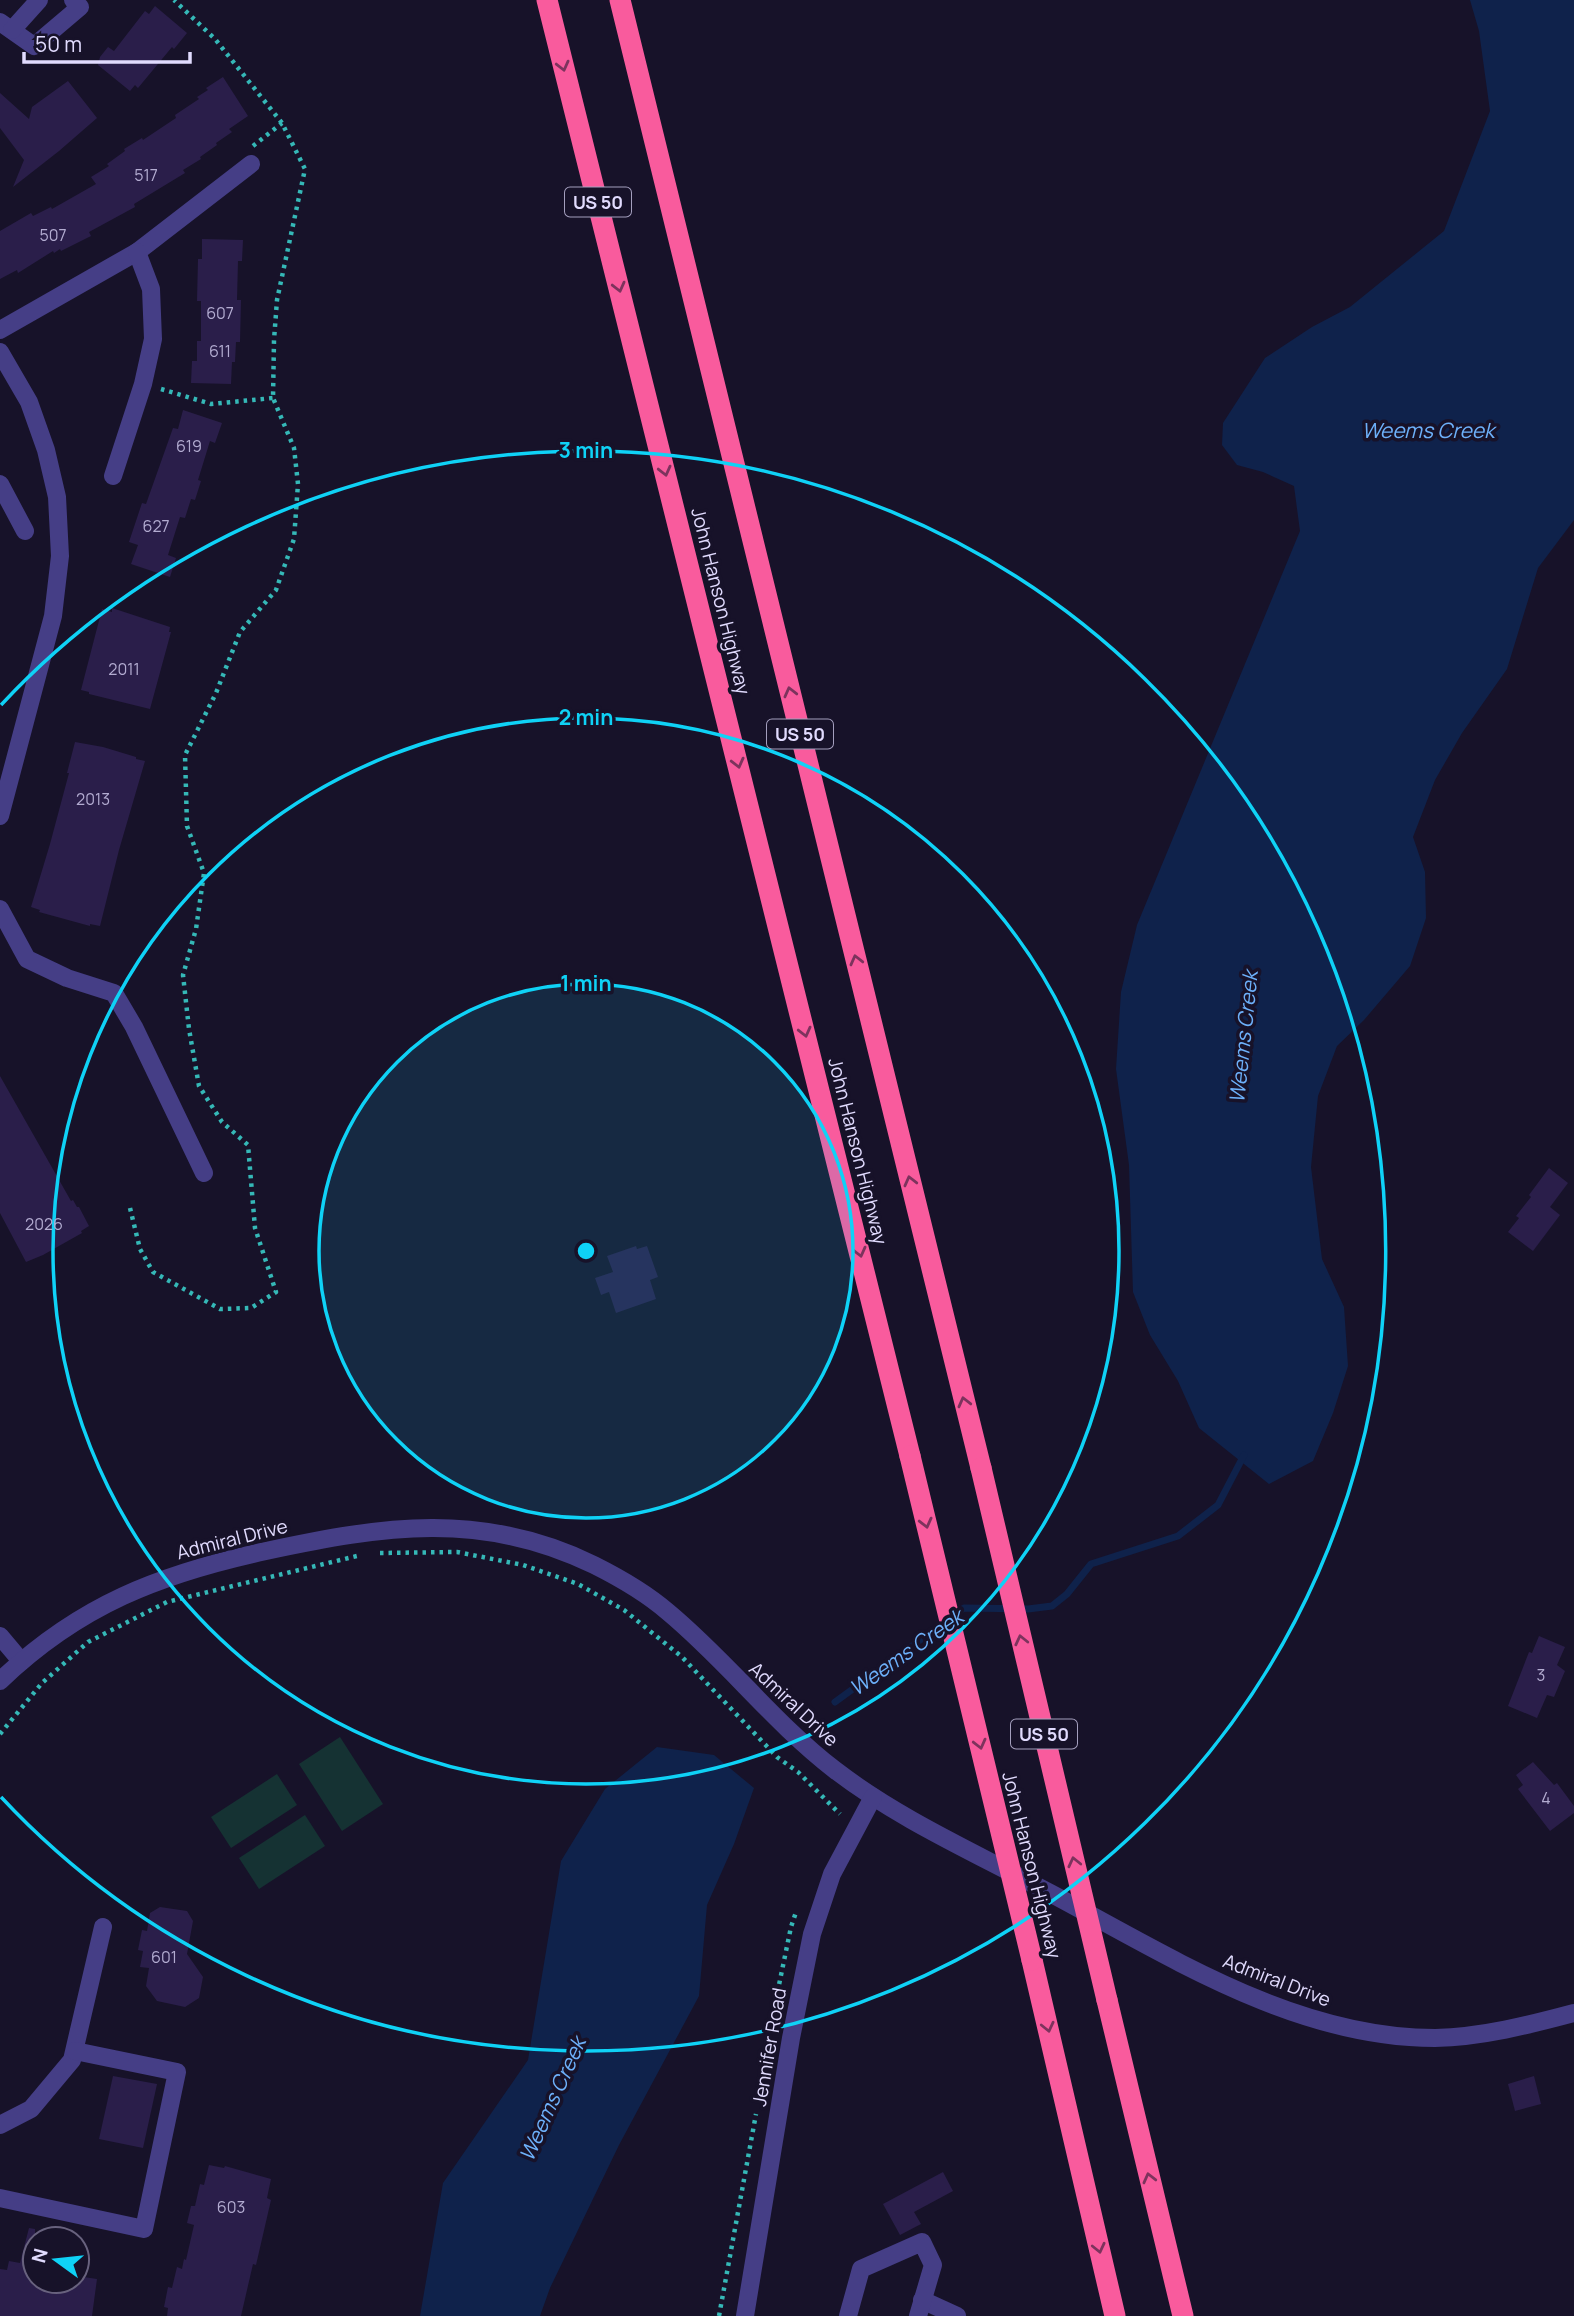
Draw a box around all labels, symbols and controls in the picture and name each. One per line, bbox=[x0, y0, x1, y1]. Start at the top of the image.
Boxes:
scale bar bbox=[24, 21, 191, 65]
text: 50 m bbox=[35, 30, 82, 58]
one-way arrow bbox=[555, 60, 569, 72]
house number: 517 bbox=[134, 164, 158, 186]
road number: US 50 bbox=[565, 188, 631, 216]
house number: 507 bbox=[39, 224, 67, 246]
one-way arrow bbox=[611, 281, 625, 293]
house number: 607 bbox=[206, 302, 234, 324]
house number: 611 bbox=[209, 340, 231, 362]
water label: Weems Creek bbox=[1361, 416, 1497, 444]
house number: 619 bbox=[176, 435, 202, 457]
text: 3 min bbox=[559, 436, 613, 464]
one-way arrow bbox=[657, 465, 671, 477]
street label: John Hanson Highway bbox=[685, 505, 757, 697]
house number: 627 bbox=[142, 515, 170, 537]
house number: 2011 bbox=[108, 658, 140, 680]
one-way arrow bbox=[784, 686, 798, 698]
text: 2 min bbox=[559, 703, 613, 731]
road number: US 50 bbox=[767, 720, 833, 748]
one-way arrow bbox=[730, 757, 744, 769]
house number: 2013 bbox=[76, 788, 110, 810]
one-way arrow bbox=[850, 954, 864, 966]
water label: Weems Creek bbox=[1222, 967, 1264, 1105]
text: 1 min bbox=[560, 969, 612, 997]
one-way arrow bbox=[797, 1025, 811, 1037]
street label: John Hanson Highway bbox=[822, 1055, 894, 1247]
one-way arrow bbox=[904, 1175, 918, 1187]
house number: 2026 bbox=[25, 1213, 63, 1235]
centre of rings bbox=[574, 1239, 598, 1263]
one-way arrow bbox=[852, 1246, 866, 1258]
one-way arrow bbox=[958, 1396, 972, 1408]
street label: Admiral Drive bbox=[174, 1513, 290, 1565]
one-way arrow bbox=[918, 1517, 932, 1529]
water label: Weems Creek bbox=[843, 1601, 971, 1702]
one-way arrow bbox=[1015, 1634, 1030, 1646]
street label: Admiral Drive bbox=[744, 1656, 844, 1752]
house number: 3 bbox=[1537, 1664, 1545, 1686]
road number: US 50 bbox=[1011, 1720, 1077, 1749]
one-way arrow bbox=[972, 1738, 986, 1750]
street label: John Hanson Highway bbox=[996, 1769, 1068, 1961]
house number: 4 bbox=[1541, 1787, 1551, 1809]
one-way arrow bbox=[1068, 1856, 1082, 1868]
house number: 601 bbox=[151, 1946, 177, 1968]
street label: Admiral Drive bbox=[1219, 1948, 1335, 2012]
street label: Jennifer Road bbox=[746, 1986, 792, 2108]
one-way arrow bbox=[1039, 2020, 1054, 2032]
water label: Weems Creek bbox=[512, 2030, 593, 2165]
one-way arrow bbox=[1143, 2173, 1157, 2185]
house number: 603 bbox=[217, 2196, 245, 2218]
north arrow bbox=[21, 2225, 91, 2295]
one-way arrow bbox=[1091, 2242, 1106, 2254]
text: N bbox=[25, 2246, 54, 2266]

